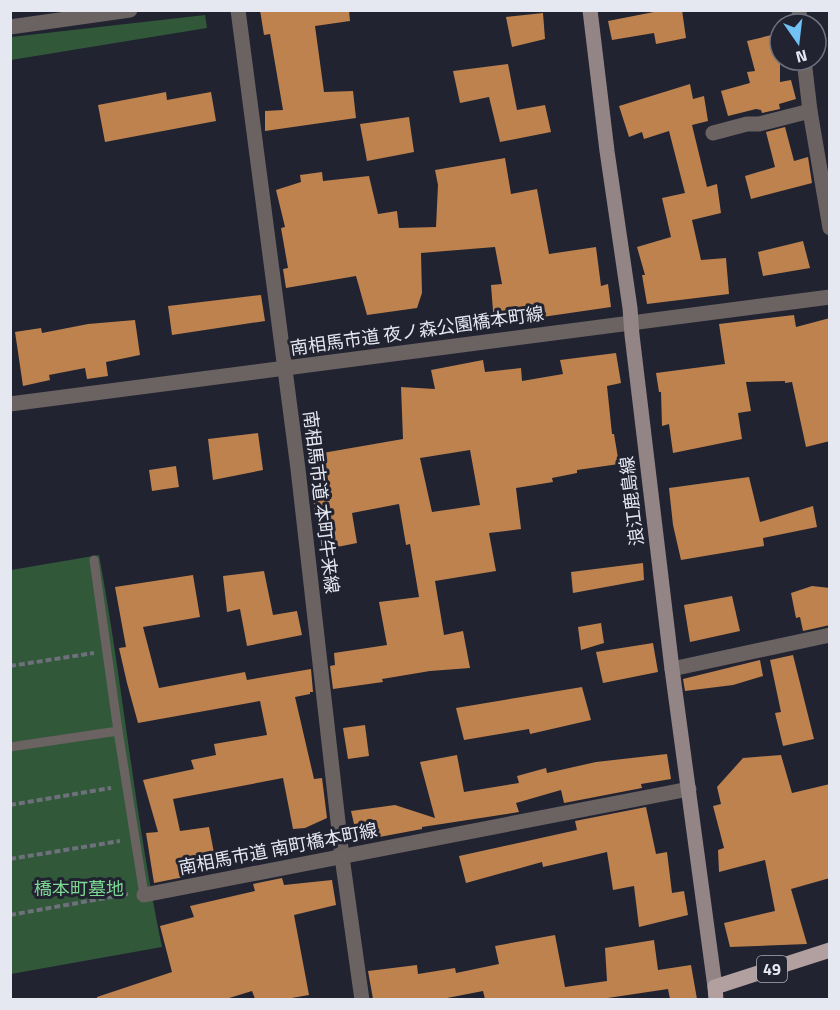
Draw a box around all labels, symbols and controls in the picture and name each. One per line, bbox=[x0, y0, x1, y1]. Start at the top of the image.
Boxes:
north arrow bbox=[768, 12, 828, 72]
text: N bbox=[793, 44, 810, 70]
street label: 南相馬市道 夜ノ森公園橋本町線 bbox=[288, 299, 546, 362]
street label: 南相馬市道 本町牛来線 bbox=[297, 409, 346, 595]
street label: 浪江鹿島線 bbox=[613, 455, 650, 547]
street label: 南相馬市道 南町橋本町線 bbox=[176, 816, 380, 881]
park label: 橋本町墓地 bbox=[34, 875, 124, 902]
road number: 49 bbox=[757, 956, 787, 982]

